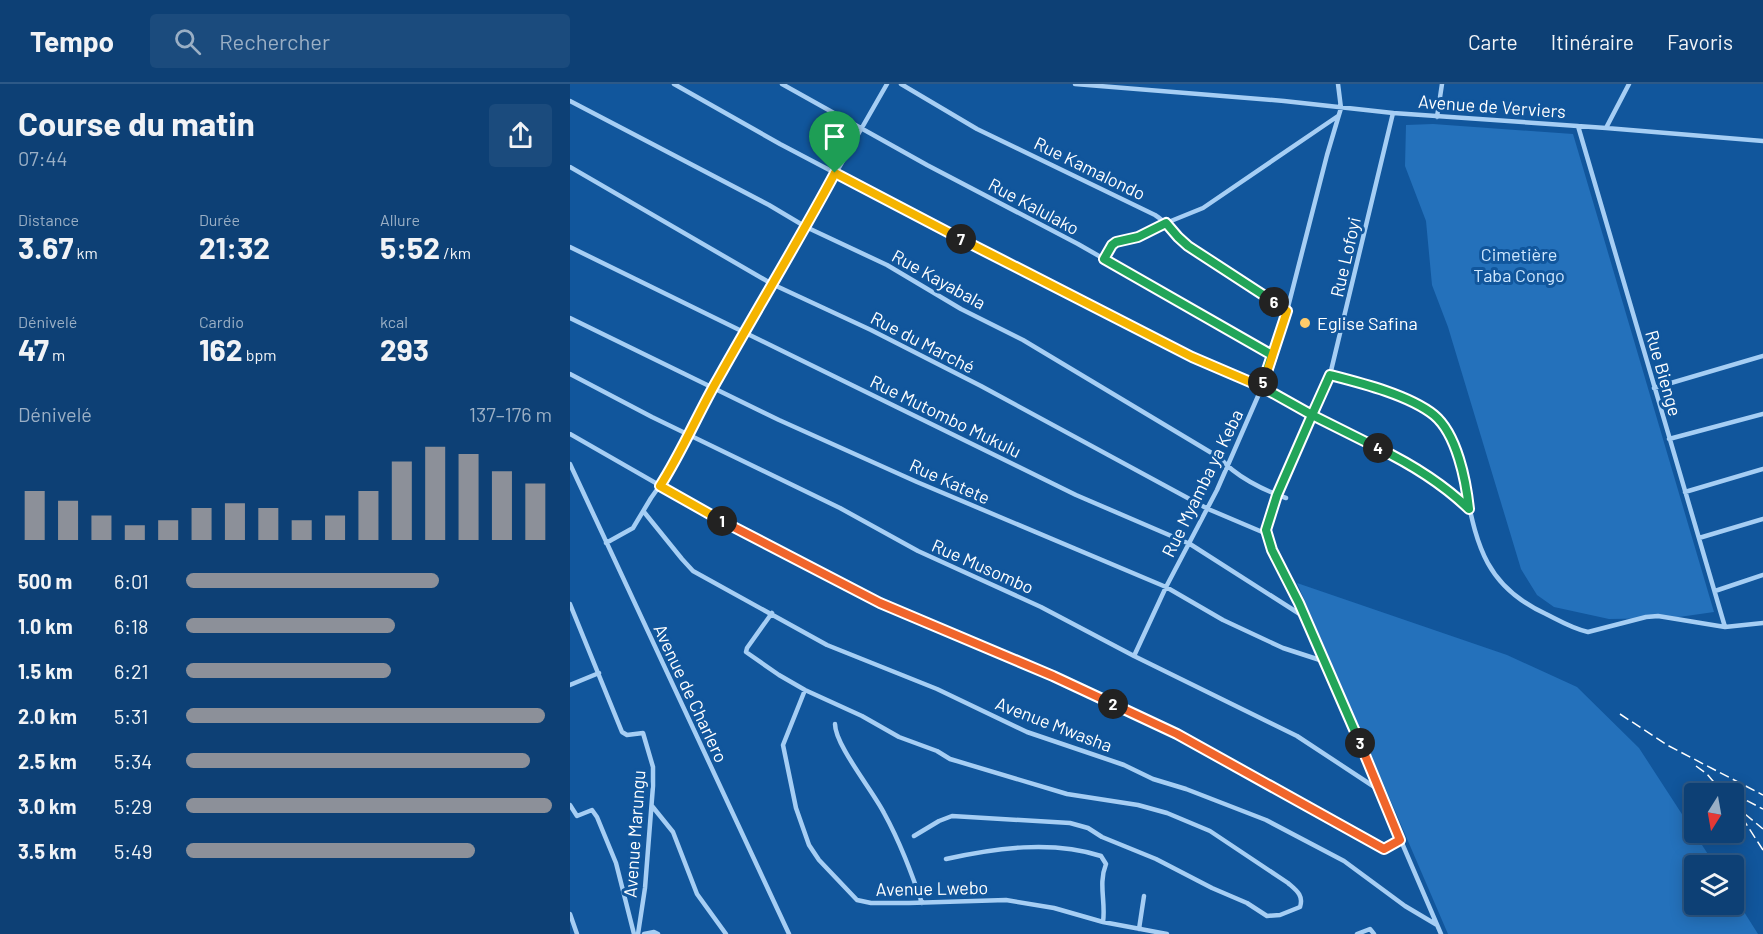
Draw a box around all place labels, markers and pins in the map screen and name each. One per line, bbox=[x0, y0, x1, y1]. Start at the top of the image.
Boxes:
pin bbox=[809, 111, 860, 173]
pin: 7 bbox=[946, 224, 976, 254]
pin: 6 bbox=[1259, 287, 1289, 317]
place label: Eglise Safina bbox=[1317, 312, 1418, 334]
marker: Eglise Safina bbox=[1298, 316, 1312, 330]
pin: 5 bbox=[1248, 367, 1278, 397]
pin: 4 bbox=[1363, 433, 1393, 463]
pin: 1 bbox=[707, 506, 737, 536]
pin: 2 bbox=[1098, 689, 1128, 719]
pin: 3 bbox=[1345, 728, 1375, 758]

